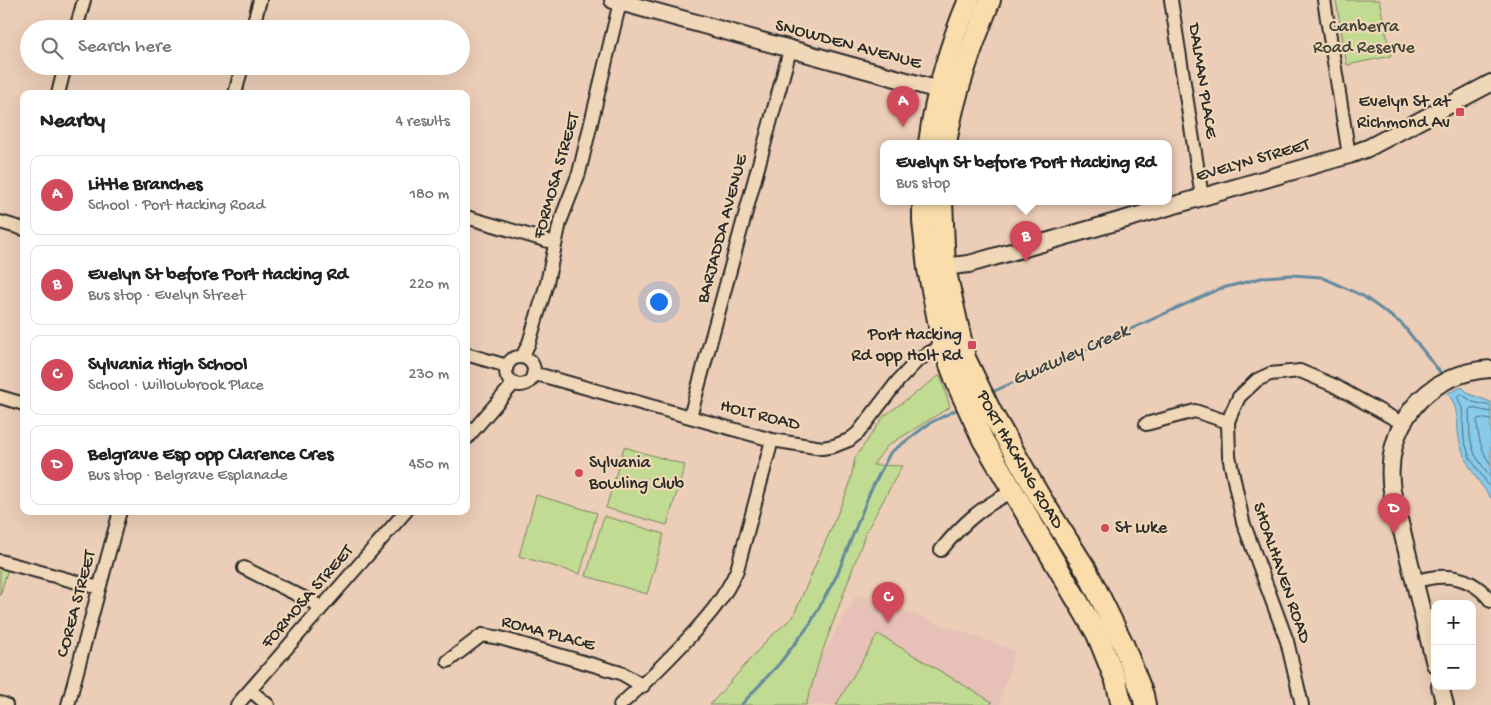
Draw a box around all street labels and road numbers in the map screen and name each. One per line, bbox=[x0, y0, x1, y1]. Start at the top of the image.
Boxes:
street label: SNOWDEN AVENUE bbox=[773, 15, 924, 75]
street label: DALMAN PLACE bbox=[1182, 21, 1222, 141]
street label: FORMOSA STREET bbox=[529, 110, 585, 242]
street label: EVELYN STREET bbox=[1194, 134, 1313, 187]
street label: BARJADDA AVENUE bbox=[693, 152, 753, 307]
street label: PORT HACKING ROAD bbox=[971, 386, 1068, 533]
street label: HOLT ROAD bbox=[718, 396, 802, 436]
street label: SHOALHAVEN ROAD bbox=[1247, 500, 1315, 646]
street label: FORMOSA STREET bbox=[257, 540, 359, 654]
street label: COREA STREET bbox=[53, 547, 102, 660]
street label: ROMA PLACE bbox=[499, 611, 598, 657]

